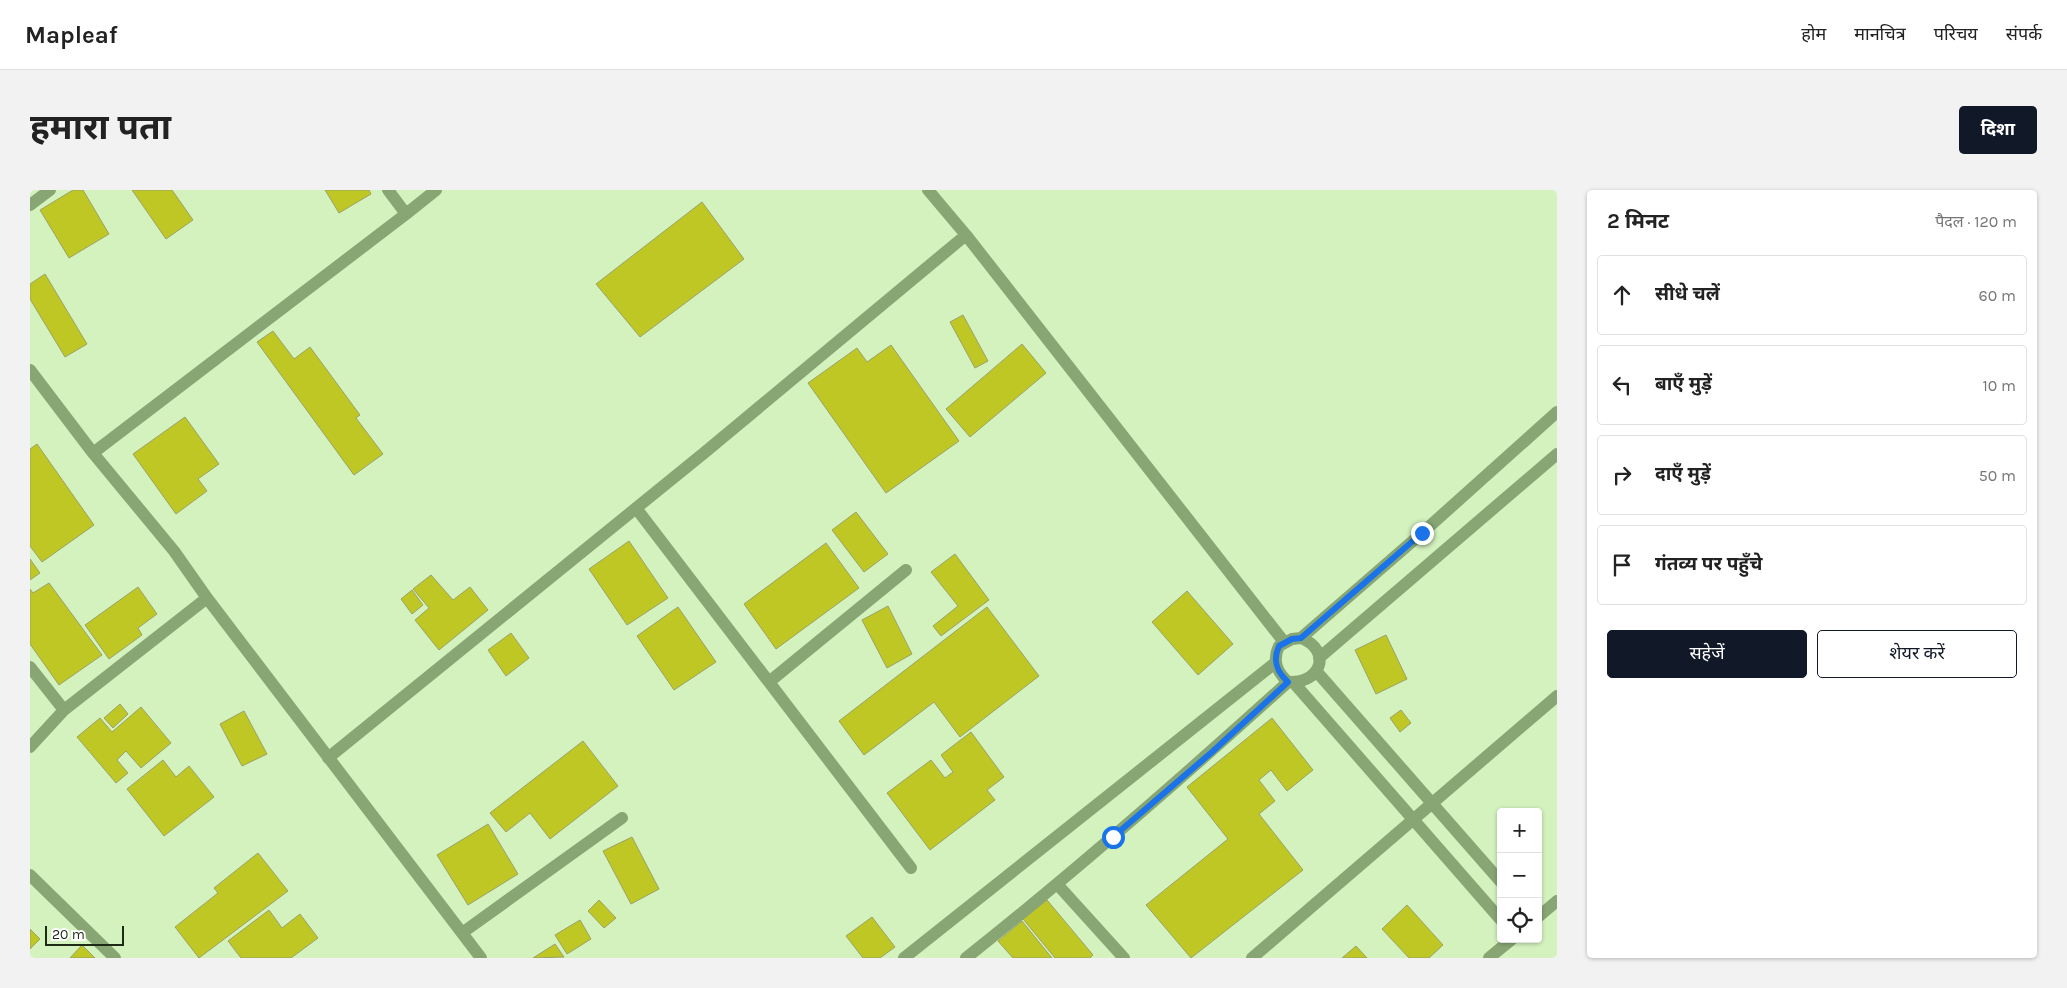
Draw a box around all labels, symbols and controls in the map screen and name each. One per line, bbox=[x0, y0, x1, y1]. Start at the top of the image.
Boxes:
text: Mapleaf bbox=[25, 21, 118, 49]
text: होम bbox=[1801, 23, 1826, 45]
text: मानचित्र bbox=[1854, 23, 1906, 45]
text: परिचय bbox=[1934, 23, 1978, 45]
text: संपर्क bbox=[2006, 23, 2042, 45]
button: दिशा bbox=[1959, 106, 2037, 154]
text: हमारा पता bbox=[30, 107, 171, 148]
text: 2 मिनट bbox=[1607, 209, 1669, 233]
text: पैदल · 120 m bbox=[1935, 212, 2017, 231]
icon: ahead bbox=[1608, 281, 1636, 309]
text: सीधे चलें bbox=[1655, 283, 1720, 305]
text: 60 m bbox=[1979, 286, 2016, 305]
icon: left bbox=[1608, 371, 1636, 399]
text: बाएँ मुड़ें bbox=[1655, 373, 1712, 395]
text: 10 m bbox=[1982, 376, 2016, 395]
icon: right bbox=[1608, 461, 1636, 489]
text: दाएँ मुड़ें bbox=[1655, 463, 1711, 485]
text: 50 m bbox=[1979, 466, 2016, 485]
route end bbox=[1411, 522, 1434, 545]
icon: arrive bbox=[1608, 551, 1636, 579]
text: गंतव्य पर पहुँचे bbox=[1655, 553, 1762, 575]
button: सहेजें bbox=[1607, 630, 1807, 678]
button: शेयर करें bbox=[1817, 630, 2017, 678]
map controls bbox=[1497, 808, 1542, 943]
button: + bbox=[1497, 808, 1542, 853]
route start bbox=[1102, 826, 1125, 849]
button: − bbox=[1497, 853, 1542, 898]
button: locate bbox=[1497, 898, 1542, 943]
scale bar bbox=[45, 923, 124, 946]
text: 20 m bbox=[52, 926, 85, 943]

